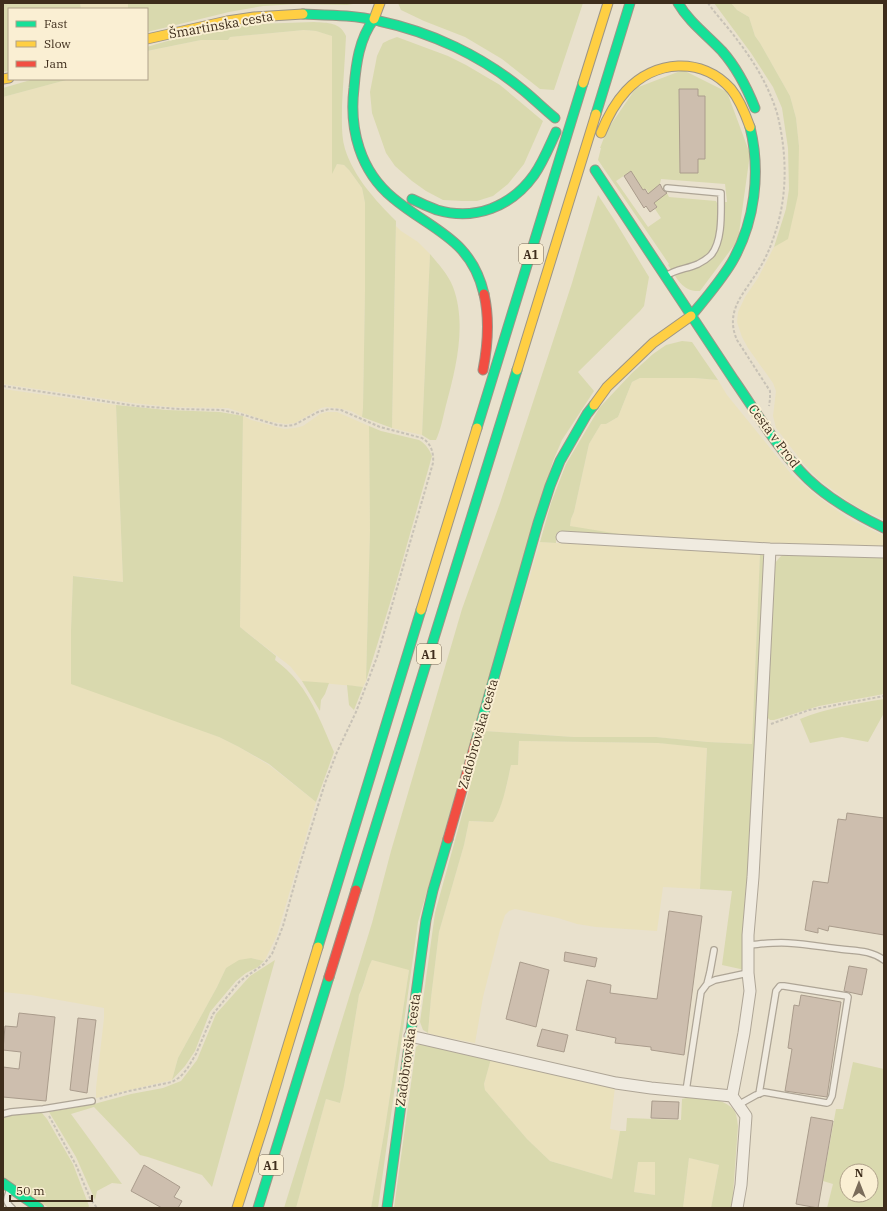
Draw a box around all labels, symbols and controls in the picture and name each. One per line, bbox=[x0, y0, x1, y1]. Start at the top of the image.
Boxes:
street label: Šmartinska cesta bbox=[168, 7, 274, 43]
legend bbox=[8, 8, 148, 80]
text: Fast bbox=[44, 16, 68, 31]
text: Slow bbox=[44, 36, 71, 51]
text: Jam bbox=[44, 56, 68, 71]
road number: A1 bbox=[519, 244, 543, 264]
street label: Cesta v Prod bbox=[745, 401, 804, 471]
road number: A1 bbox=[417, 644, 441, 664]
street label: Zadobrovška cesta bbox=[454, 677, 502, 791]
street label: Zadobrovška cesta bbox=[392, 992, 424, 1108]
road number: A1 bbox=[259, 1155, 283, 1175]
north arrow bbox=[839, 1163, 879, 1203]
text: N bbox=[855, 1166, 864, 1180]
scale bar bbox=[10, 1177, 92, 1203]
text: 50 m bbox=[16, 1183, 45, 1198]

